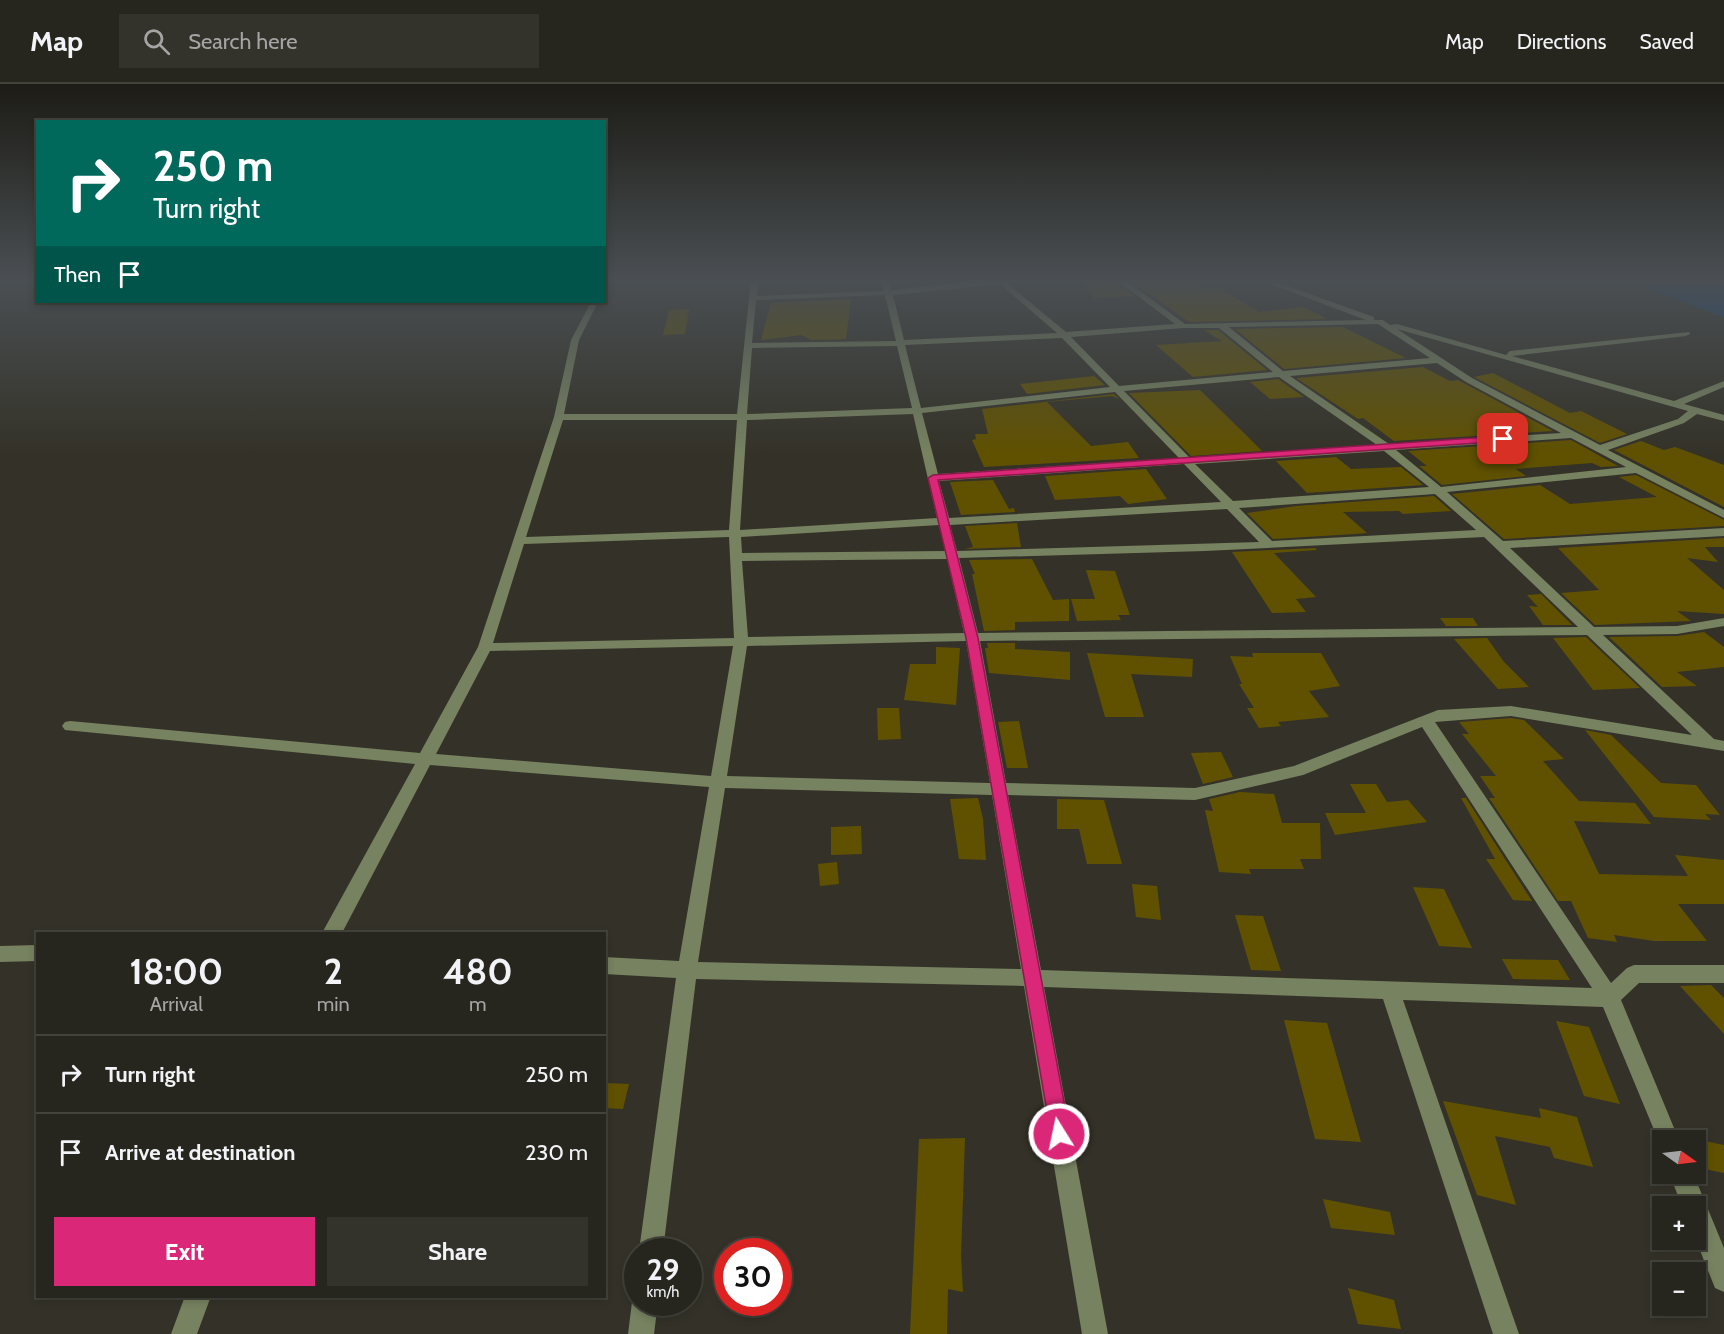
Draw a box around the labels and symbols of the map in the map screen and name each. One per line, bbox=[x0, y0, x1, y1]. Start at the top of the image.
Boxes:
pin bbox=[1477, 413, 1528, 464]
position arrow bbox=[1027, 1102, 1091, 1166]
north arrow bbox=[1652, 1130, 1706, 1184]
speed limit sign: 30 bbox=[714, 1238, 792, 1316]

